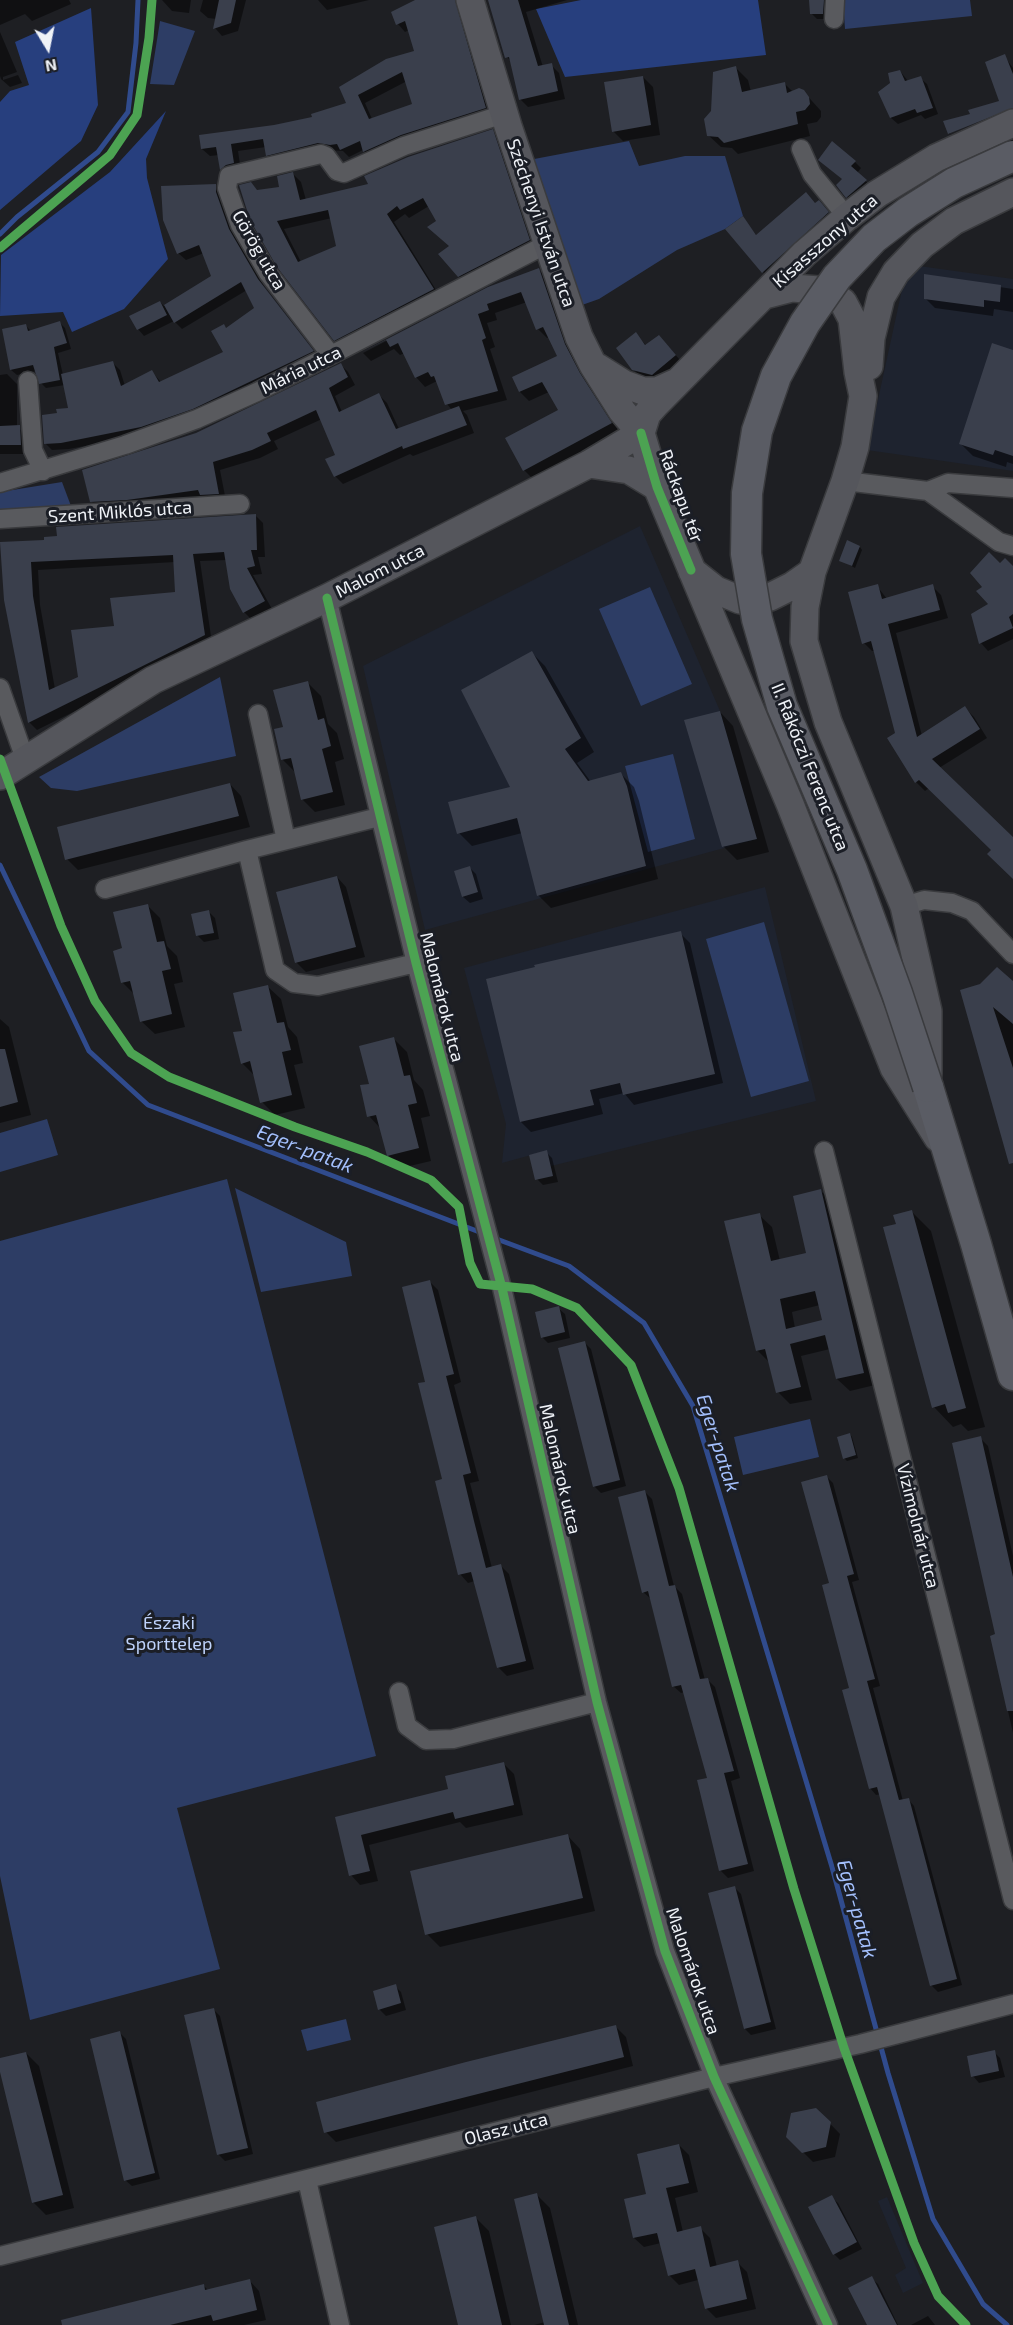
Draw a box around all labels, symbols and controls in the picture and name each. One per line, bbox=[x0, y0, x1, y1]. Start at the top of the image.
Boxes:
north arrow bbox=[18, 18, 78, 78]
text: N bbox=[44, 56, 59, 77]
street label: Széchenyi István utca bbox=[502, 136, 580, 310]
street label: Kisasszony utca bbox=[768, 190, 882, 292]
street label: Görög utca bbox=[227, 206, 291, 294]
street label: Mária utca bbox=[257, 341, 345, 399]
street label: Ráckapu tér bbox=[654, 447, 708, 545]
street label: Szent Miklós utca bbox=[47, 496, 193, 528]
street label: Malom utca bbox=[332, 539, 428, 603]
street label: II. Rákóczi Ferenc utca bbox=[766, 680, 854, 854]
street label: Malomárok utca bbox=[415, 930, 469, 1064]
water label: Eger-patak bbox=[253, 1120, 357, 1178]
water label: Eger-patak bbox=[691, 1391, 745, 1495]
street label: Malomárok utca bbox=[535, 1402, 585, 1536]
street label: Vízimolnár utca bbox=[892, 1461, 944, 1591]
park label: Északi Sporttelep bbox=[126, 1612, 212, 1654]
water label: Eger-patak bbox=[831, 1857, 883, 1961]
street label: Malomárok utca bbox=[661, 1905, 725, 2037]
street label: Olasz utca bbox=[462, 2108, 550, 2150]

